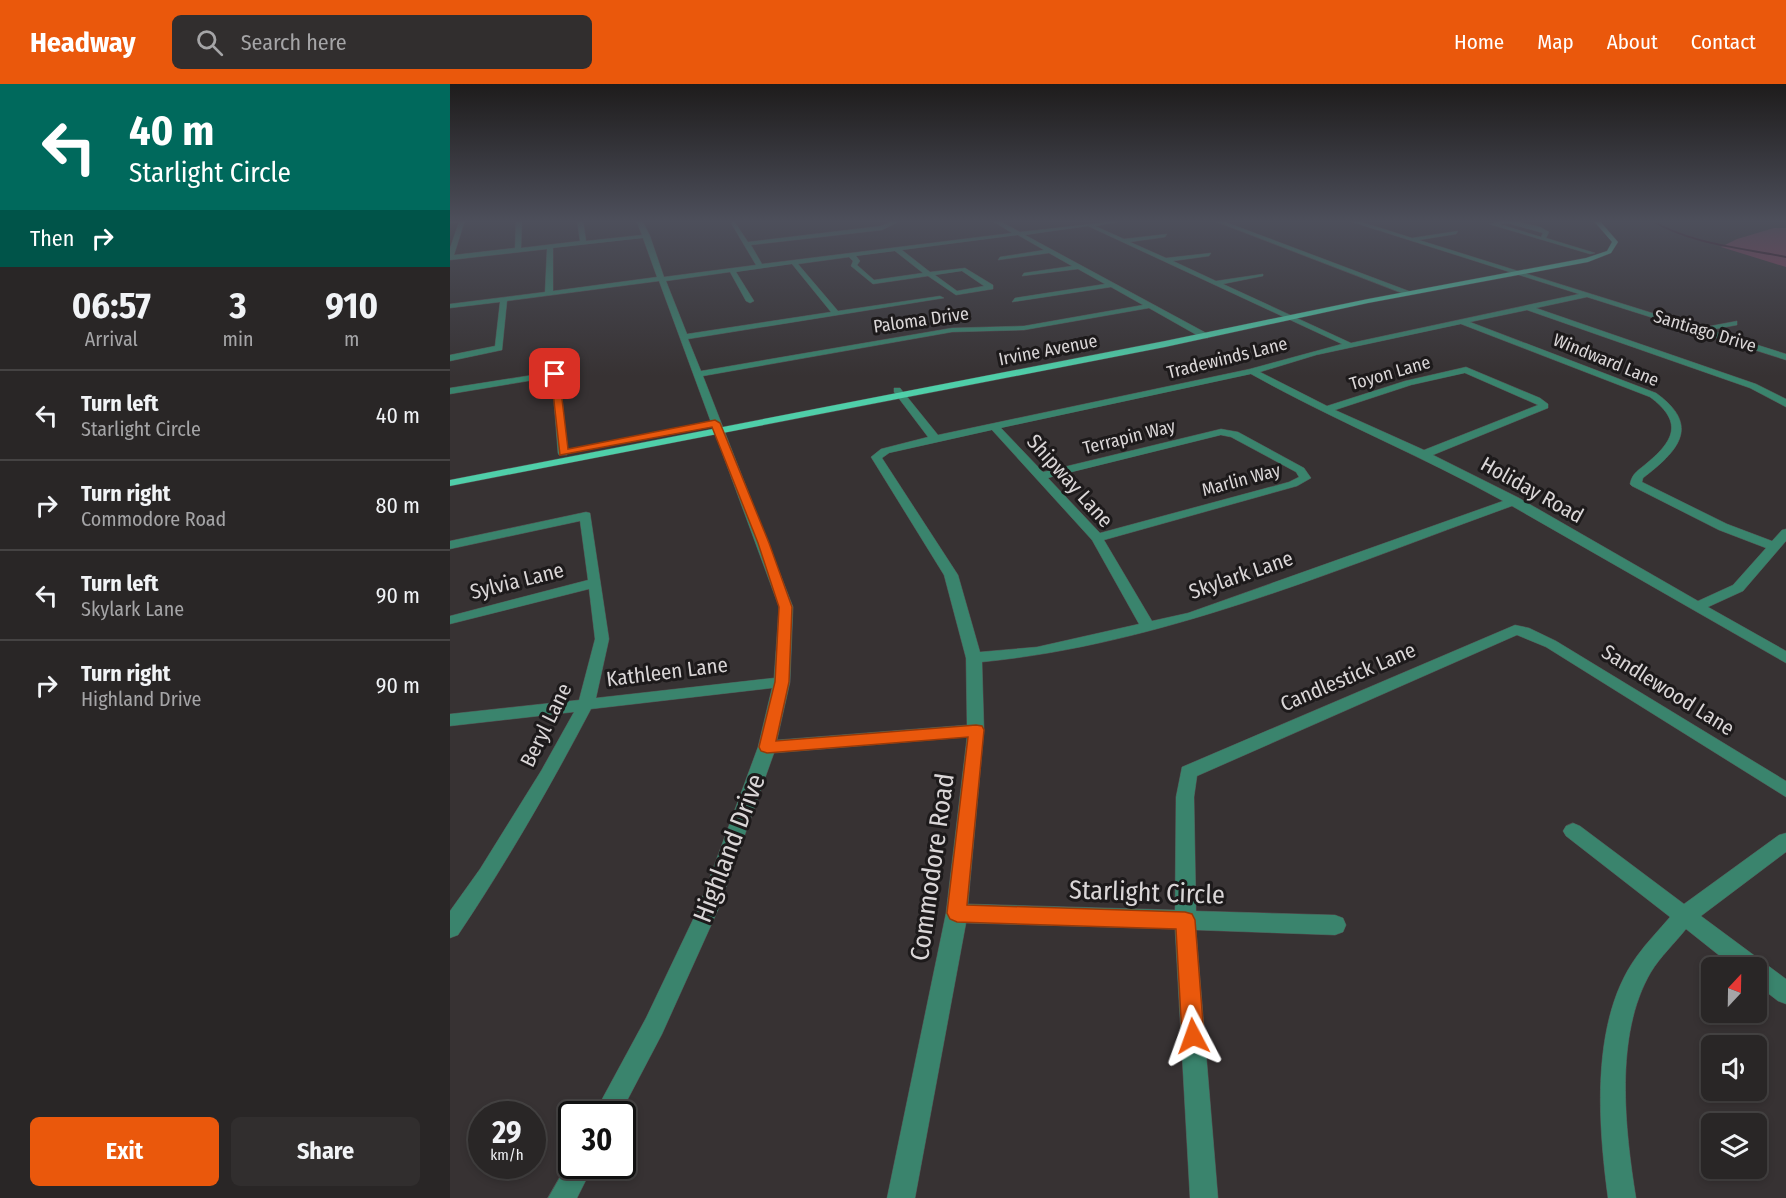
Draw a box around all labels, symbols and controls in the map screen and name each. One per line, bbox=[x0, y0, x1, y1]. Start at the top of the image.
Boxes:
search box bbox=[172, 15, 592, 69]
text: Headway bbox=[30, 26, 136, 59]
icon: search bbox=[193, 26, 226, 59]
text: Search here bbox=[241, 29, 347, 56]
text: Home bbox=[1454, 29, 1504, 55]
text: Map bbox=[1537, 29, 1574, 55]
text: About bbox=[1607, 29, 1658, 55]
text: Contact bbox=[1691, 29, 1756, 55]
text: 40 m bbox=[129, 106, 214, 156]
icon: left bbox=[30, 108, 108, 186]
text: Starlight Circle bbox=[129, 157, 291, 189]
icon: right bbox=[86, 222, 119, 255]
text: Then bbox=[30, 225, 74, 252]
text: 06:57 bbox=[72, 284, 151, 328]
text: 3 bbox=[230, 284, 247, 328]
text: 910 bbox=[325, 284, 378, 328]
street label: Paloma Drive bbox=[872, 302, 970, 338]
street label: Santiago Drive bbox=[1651, 305, 1759, 357]
text: Arrival bbox=[85, 327, 138, 351]
text: min bbox=[223, 327, 254, 351]
text: m bbox=[344, 327, 359, 351]
street label: Windward Lane bbox=[1550, 329, 1662, 391]
street label: Irvine Avenue bbox=[997, 330, 1099, 370]
street label: Tradewinds Lane bbox=[1165, 332, 1290, 384]
pin bbox=[529, 348, 580, 399]
street label: Toyon Lane bbox=[1347, 351, 1433, 395]
icon: arrive bbox=[538, 357, 571, 390]
text: Turn left bbox=[81, 390, 159, 417]
icon: left bbox=[30, 399, 63, 432]
text: 40 m bbox=[376, 402, 420, 429]
street label: Terrapin Way bbox=[1081, 415, 1177, 459]
text: Starlight Circle bbox=[81, 417, 201, 441]
street label: Shipway Lane bbox=[1021, 429, 1119, 533]
street label: Holiday Road bbox=[1476, 451, 1588, 529]
street label: Marlin Way bbox=[1199, 459, 1283, 501]
text: Turn right bbox=[81, 480, 170, 507]
icon: right bbox=[30, 489, 63, 522]
text: 80 m bbox=[375, 492, 420, 519]
text: Commodore Road bbox=[81, 507, 226, 531]
street label: Skylark Lane bbox=[1186, 545, 1296, 605]
street label: Sylvia Lane bbox=[467, 557, 567, 605]
text: Turn left bbox=[81, 570, 159, 597]
icon: left bbox=[30, 579, 63, 612]
text: 90 m bbox=[376, 582, 420, 609]
text: Skylark Lane bbox=[81, 597, 184, 621]
street label: Candlestick Lane bbox=[1276, 637, 1420, 717]
street label: Sandlewood Lane bbox=[1597, 639, 1739, 741]
street label: Kathleen Lane bbox=[605, 652, 729, 692]
text: Turn right bbox=[81, 660, 170, 687]
icon: right bbox=[30, 669, 63, 702]
text: 90 m bbox=[376, 672, 420, 699]
street label: Beryl Lane bbox=[515, 679, 577, 771]
text: Highland Drive bbox=[81, 687, 201, 711]
street label: Highland Drive bbox=[687, 770, 772, 927]
street label: Commodore Road bbox=[904, 771, 961, 963]
street label: Starlight Circle bbox=[1069, 874, 1225, 911]
north arrow bbox=[1701, 957, 1767, 1023]
map controls bbox=[1701, 957, 1767, 1179]
position arrow bbox=[1161, 1004, 1225, 1068]
button: sound bbox=[1701, 1035, 1767, 1101]
speed limit sign: 30 bbox=[558, 1101, 636, 1179]
button: layers bbox=[1701, 1113, 1767, 1179]
text: 29 bbox=[492, 1115, 522, 1151]
button: Exit bbox=[30, 1117, 219, 1186]
button: Share bbox=[231, 1117, 420, 1186]
text: km/h bbox=[490, 1146, 524, 1164]

